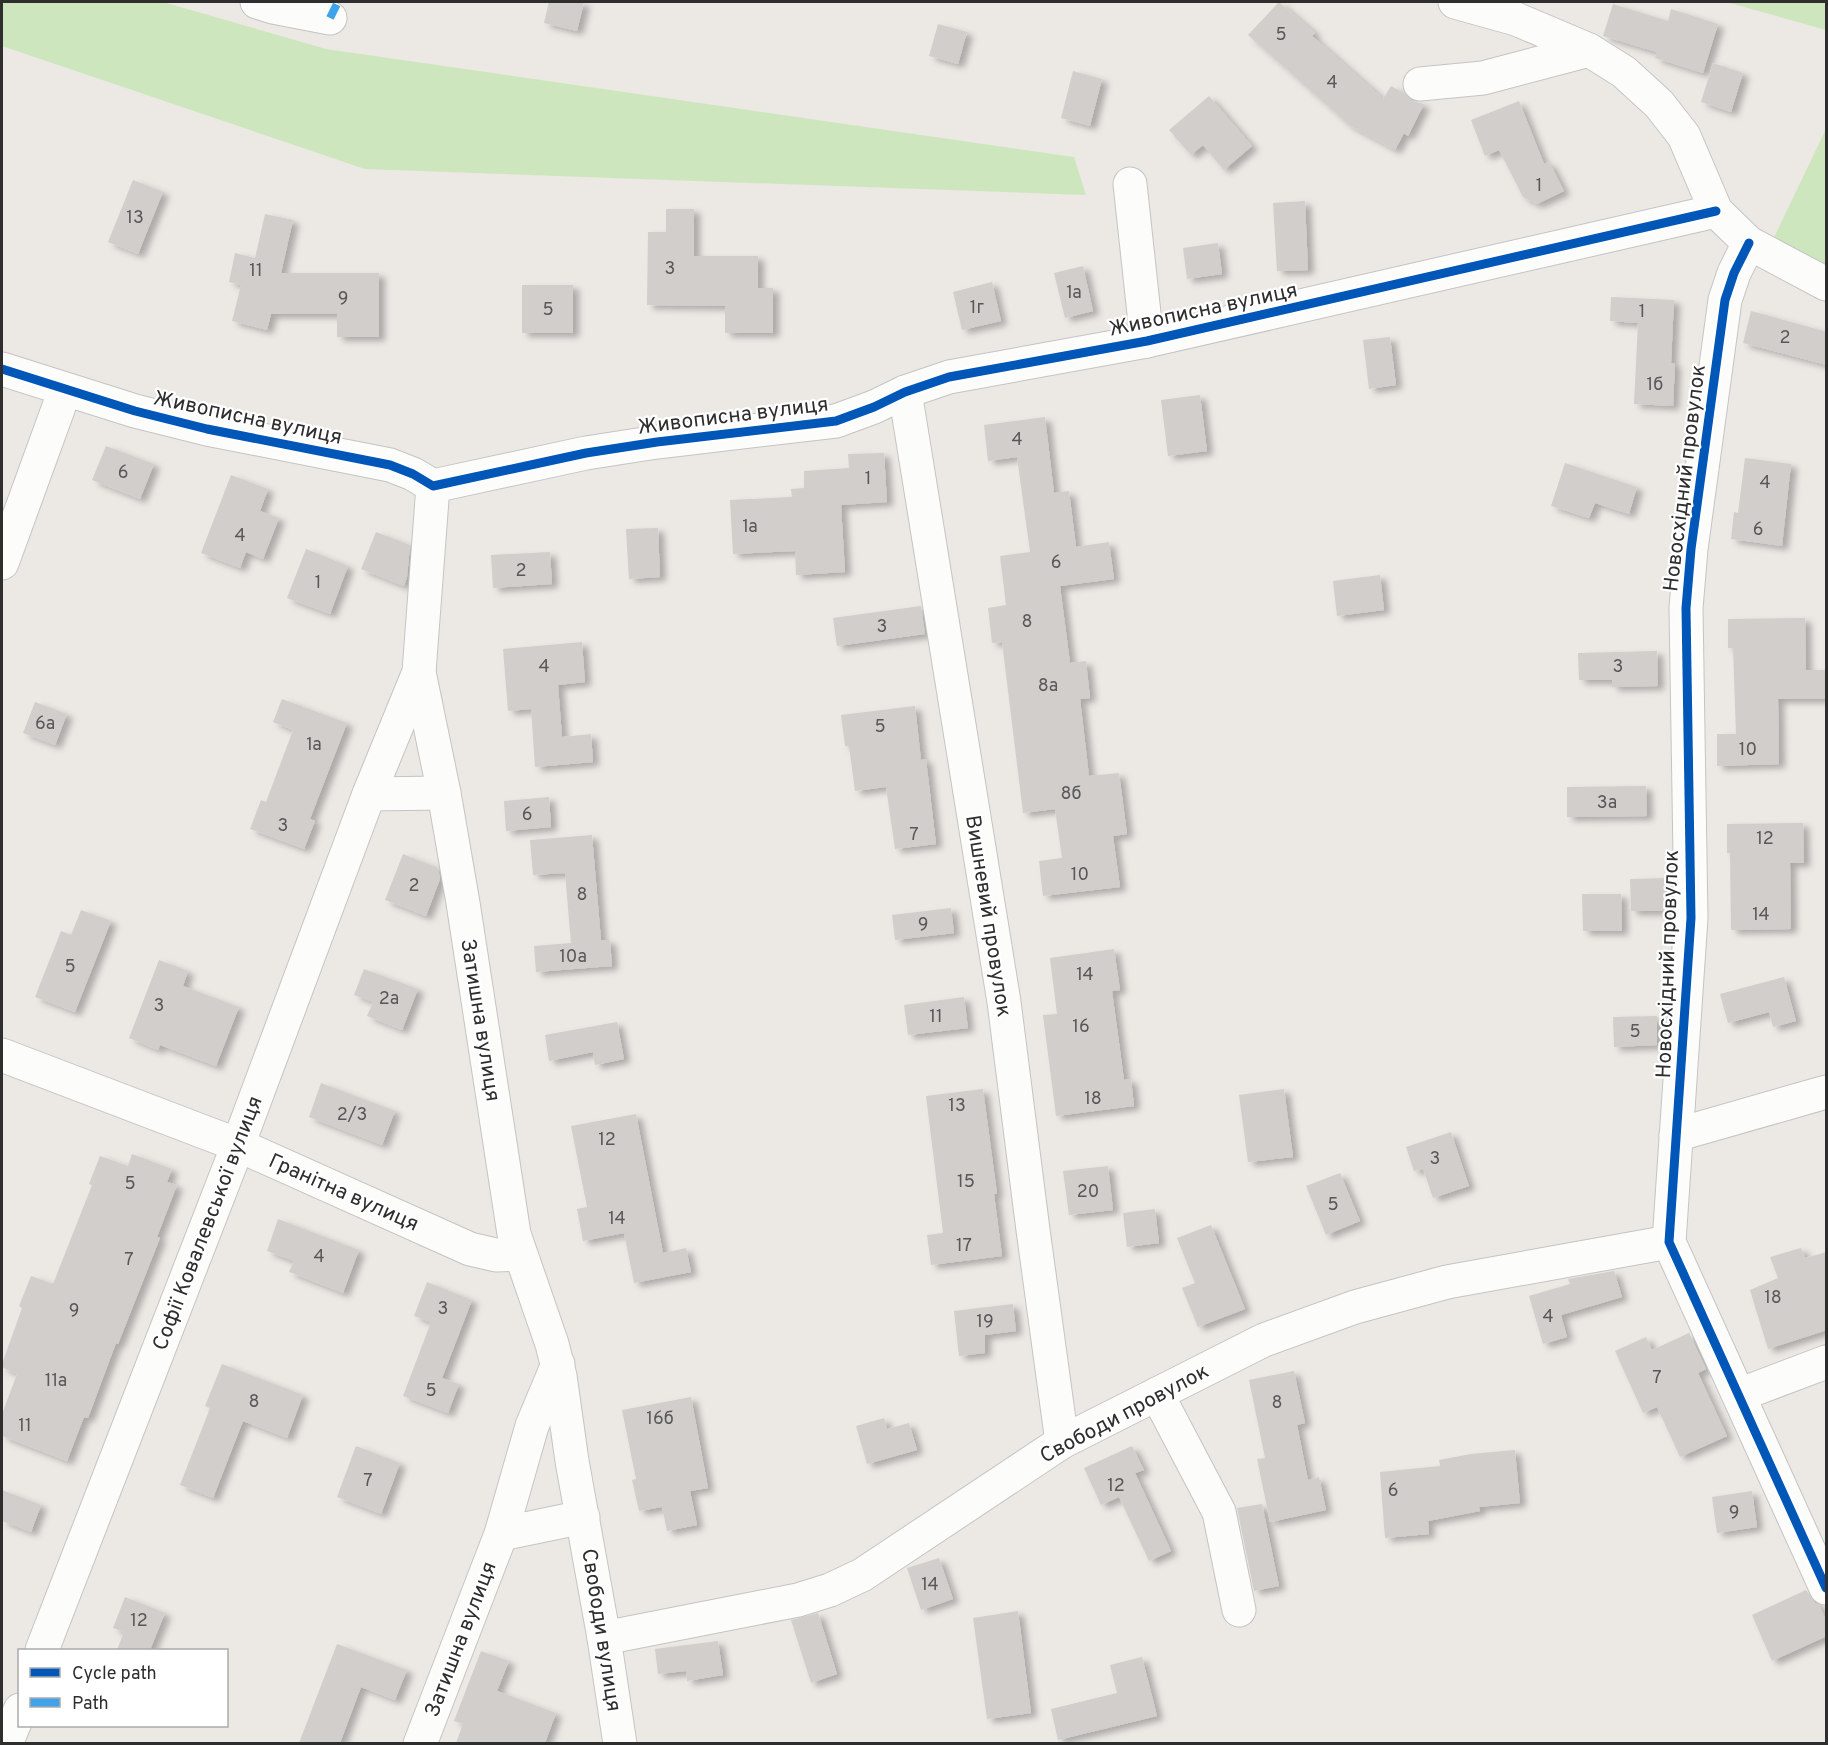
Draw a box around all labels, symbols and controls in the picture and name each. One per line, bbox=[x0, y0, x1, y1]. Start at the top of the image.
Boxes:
house number: 5 bbox=[1275, 24, 1287, 47]
house number: 4 bbox=[1326, 72, 1338, 95]
house number: 1 bbox=[1536, 175, 1542, 198]
house number: 13 bbox=[126, 207, 144, 230]
house number: 3 bbox=[665, 258, 675, 281]
house number: 11 bbox=[249, 260, 263, 283]
street label: Живописна вулиця bbox=[1107, 277, 1300, 344]
house number: 1а bbox=[1066, 282, 1082, 305]
house number: 9 bbox=[338, 288, 348, 311]
house number: 1г bbox=[970, 297, 985, 320]
house number: 5 bbox=[542, 299, 554, 322]
house number: 1 bbox=[1639, 301, 1645, 324]
house number: 2 bbox=[1779, 327, 1791, 350]
street label: Новосхідний провулок bbox=[1658, 363, 1713, 593]
house number: 1б bbox=[1647, 374, 1663, 397]
street label: Живописна вулиця bbox=[151, 385, 344, 452]
street label: Живописна вулиця bbox=[636, 391, 830, 442]
house number: 4 bbox=[1011, 429, 1023, 452]
house number: 6 bbox=[118, 462, 128, 485]
house number: 1 bbox=[865, 468, 871, 491]
house number: 4 bbox=[1759, 472, 1771, 495]
house number: 1а bbox=[742, 516, 758, 539]
house number: 6 bbox=[1753, 519, 1763, 542]
house number: 4 bbox=[234, 525, 246, 548]
house number: 6 bbox=[1051, 552, 1061, 575]
house number: 2 bbox=[515, 560, 527, 583]
house number: 1 bbox=[315, 572, 321, 595]
house number: 8 bbox=[1022, 611, 1033, 634]
house number: 3 bbox=[877, 616, 887, 639]
house number: 4 bbox=[538, 656, 550, 679]
house number: 3 bbox=[1613, 656, 1623, 679]
house number: 8а bbox=[1038, 675, 1058, 698]
house number: 6а bbox=[35, 713, 55, 736]
house number: 5 bbox=[874, 716, 886, 739]
house number: 1а bbox=[306, 734, 322, 757]
house number: 10 bbox=[1739, 739, 1757, 762]
house number: 8б bbox=[1060, 783, 1082, 806]
house number: 3а bbox=[1597, 792, 1617, 815]
house number: 6 bbox=[522, 804, 532, 827]
street label: Вишневий провулок bbox=[958, 813, 1017, 1019]
house number: 3 bbox=[278, 815, 288, 838]
house number: 7 bbox=[909, 824, 919, 847]
house number: 12 bbox=[1756, 828, 1774, 851]
street label: Новосхідний провулок bbox=[1651, 849, 1686, 1079]
house number: 10 bbox=[1071, 864, 1089, 887]
house number: 2 bbox=[408, 875, 420, 898]
house number: 8 bbox=[577, 884, 588, 907]
house number: 14 bbox=[1752, 904, 1770, 927]
house number: 9 bbox=[918, 914, 928, 937]
street label: Затишна вулиця bbox=[453, 937, 506, 1104]
house number: 10а bbox=[559, 946, 587, 969]
house number: 5 bbox=[64, 956, 76, 979]
house number: 14 bbox=[1076, 964, 1094, 987]
house number: 2а bbox=[379, 988, 399, 1011]
house number: 3 bbox=[154, 995, 164, 1018]
house number: 11 bbox=[929, 1006, 943, 1029]
house number: 16 bbox=[1072, 1016, 1090, 1039]
house number: 5 bbox=[1629, 1021, 1641, 1044]
house number: 18 bbox=[1084, 1088, 1102, 1111]
street label: Софії Ковалевської вулиця bbox=[147, 1092, 269, 1355]
house number: 13 bbox=[948, 1095, 966, 1118]
house number: 2/3 bbox=[337, 1104, 367, 1127]
house number: 12 bbox=[598, 1129, 616, 1152]
street label: Гранітна вулиця bbox=[264, 1148, 423, 1239]
house number: 3 bbox=[1430, 1148, 1440, 1171]
house number: 15 bbox=[957, 1171, 975, 1194]
house number: 5 bbox=[124, 1173, 136, 1196]
house number: 20 bbox=[1077, 1181, 1099, 1204]
house number: 5 bbox=[1327, 1194, 1339, 1217]
house number: 14 bbox=[608, 1208, 626, 1231]
house number: 17 bbox=[956, 1235, 972, 1258]
house number: 4 bbox=[313, 1246, 325, 1269]
house number: 7 bbox=[124, 1249, 134, 1272]
house number: 18 bbox=[1764, 1287, 1782, 1310]
house number: 3 bbox=[438, 1298, 448, 1321]
house number: 9 bbox=[69, 1300, 79, 1323]
house number: 4 bbox=[1542, 1306, 1554, 1329]
house number: 19 bbox=[976, 1311, 994, 1334]
street label: Свободи провулок bbox=[1036, 1358, 1214, 1470]
house number: 7 bbox=[1652, 1367, 1662, 1390]
house number: 11а bbox=[45, 1370, 67, 1393]
house number: 5 bbox=[425, 1380, 437, 1403]
house number: 8 bbox=[249, 1391, 260, 1414]
house number: 8 bbox=[1272, 1392, 1283, 1415]
house number: 16б bbox=[646, 1408, 674, 1431]
house number: 11 bbox=[18, 1415, 32, 1438]
house number: 7 bbox=[363, 1470, 373, 1493]
house number: 12 bbox=[1107, 1475, 1125, 1498]
house number: 6 bbox=[1388, 1480, 1398, 1503]
house number: 9 bbox=[1729, 1502, 1739, 1525]
street label: Свободи вулиця bbox=[574, 1547, 627, 1714]
street label: Затишна вулиця bbox=[419, 1558, 503, 1721]
house number: 14 bbox=[921, 1574, 939, 1597]
house number: 12 bbox=[130, 1610, 148, 1633]
legend bbox=[18, 1649, 228, 1727]
text: Cycle path bbox=[72, 1663, 157, 1686]
text: Path bbox=[72, 1693, 109, 1716]

